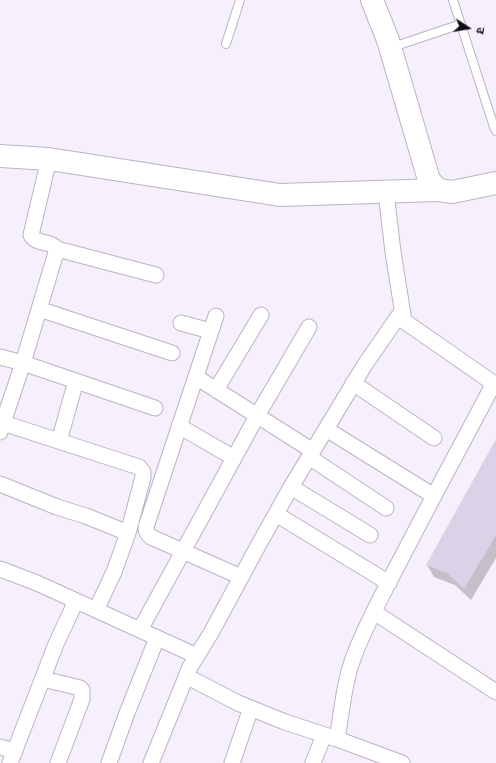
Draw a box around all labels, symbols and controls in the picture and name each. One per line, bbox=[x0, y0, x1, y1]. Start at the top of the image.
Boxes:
north arrow bbox=[448, 8, 488, 48]
text: उ bbox=[473, 26, 487, 35]

